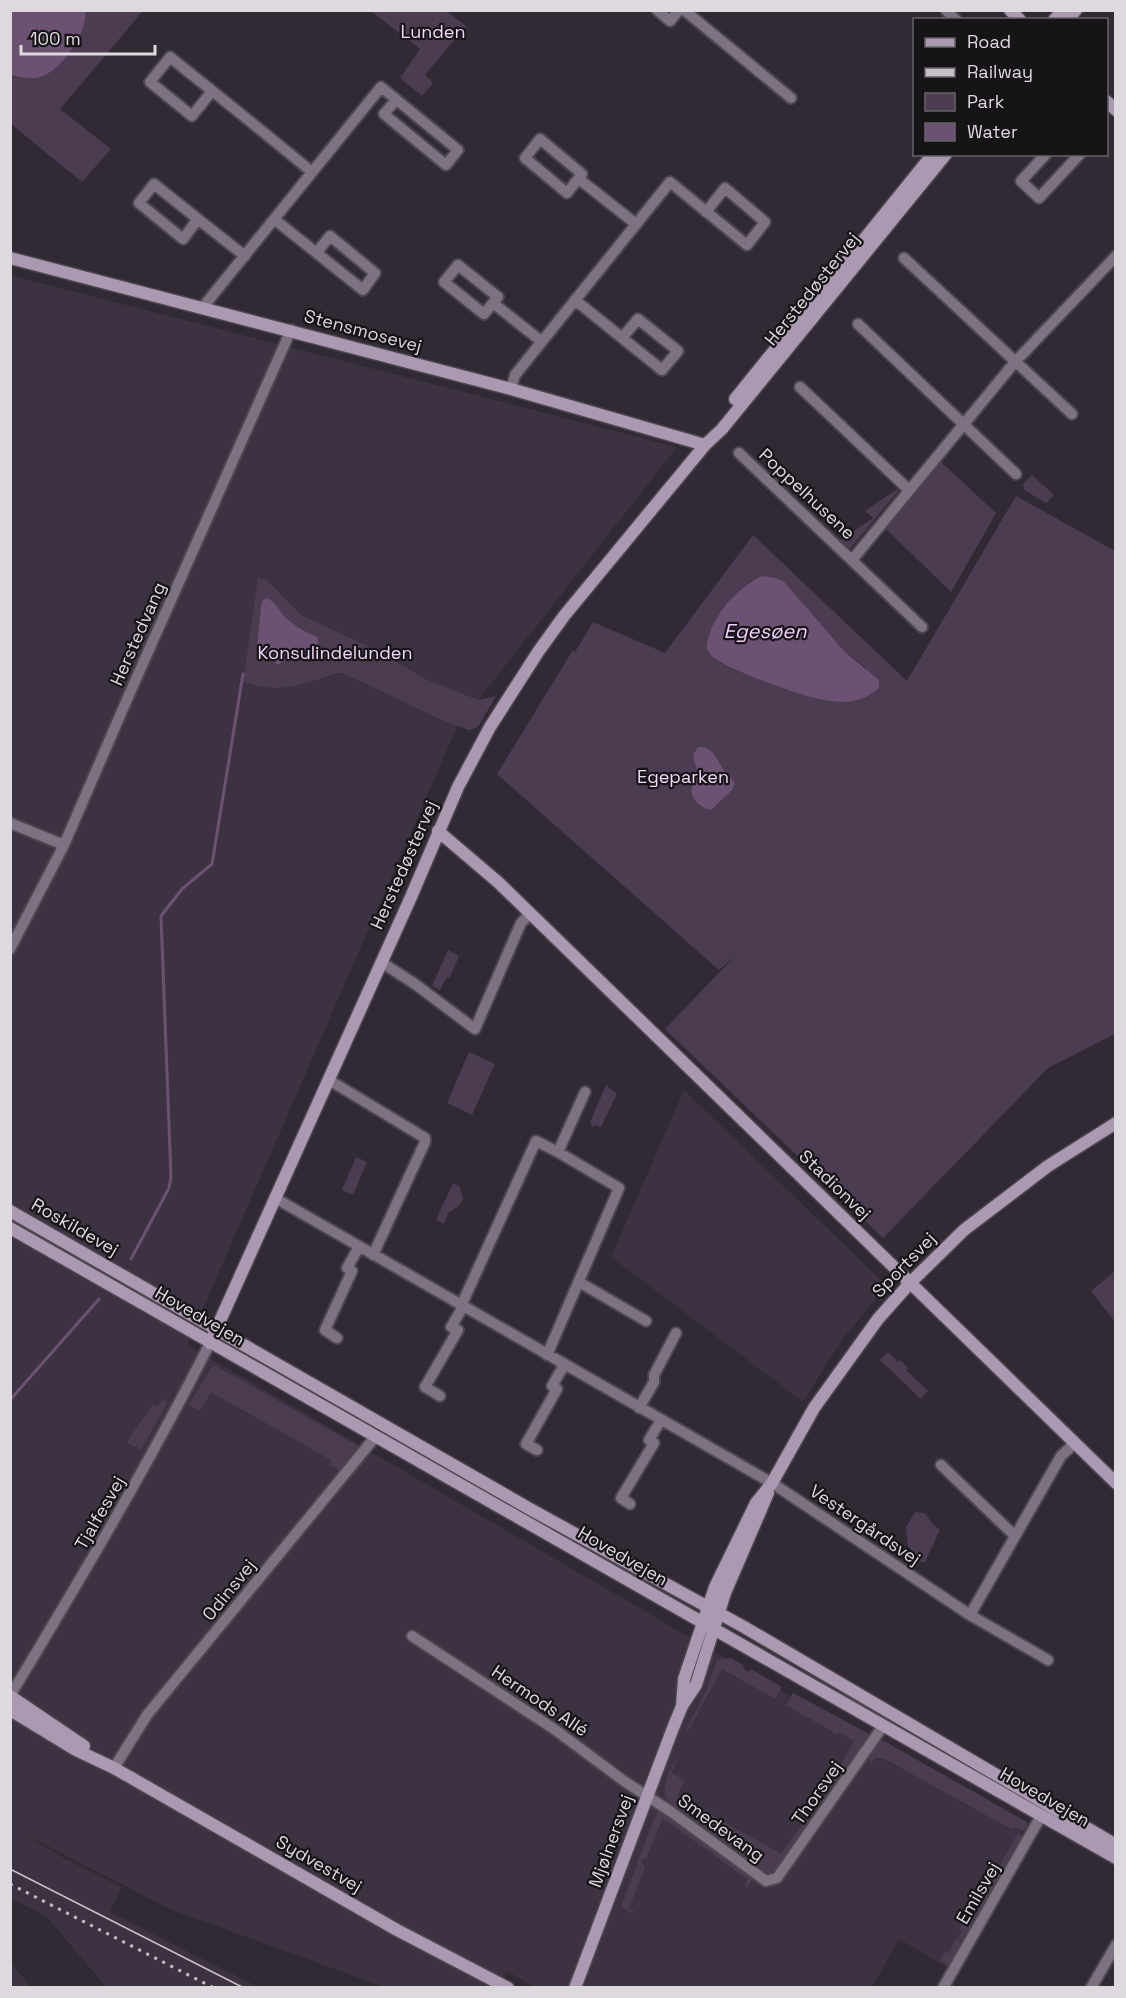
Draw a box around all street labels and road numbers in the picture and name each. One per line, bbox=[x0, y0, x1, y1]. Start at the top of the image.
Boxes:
street label: Herstedøstervej bbox=[759, 228, 864, 350]
street label: Stensmosevej bbox=[302, 304, 425, 357]
street label: Poppelhusene bbox=[754, 443, 860, 544]
street label: Herstedvang bbox=[104, 578, 171, 689]
street label: Herstedøstervej bbox=[365, 797, 442, 933]
street label: Stadionvej bbox=[794, 1145, 876, 1225]
street label: Roskildevej bbox=[28, 1192, 123, 1261]
street label: Sportsvej bbox=[867, 1227, 941, 1302]
street label: Hovedvejen bbox=[151, 1281, 249, 1351]
street label: Tjalfesvej bbox=[69, 1472, 130, 1554]
street label: Vestergårdsvej bbox=[805, 1479, 925, 1570]
street label: Hovedvejen bbox=[574, 1521, 672, 1591]
street label: Odinsvej bbox=[197, 1554, 260, 1625]
street label: Hermods Allé bbox=[487, 1660, 593, 1741]
street label: Thorsvej bbox=[786, 1756, 847, 1829]
street label: Hovedvejen bbox=[996, 1762, 1094, 1832]
street label: Smedevang bbox=[674, 1788, 769, 1867]
street label: Mjølnersvej bbox=[583, 1791, 638, 1891]
street label: Sydvestvej bbox=[272, 1830, 366, 1897]
street label: Emilsvej bbox=[951, 1858, 1005, 1928]

